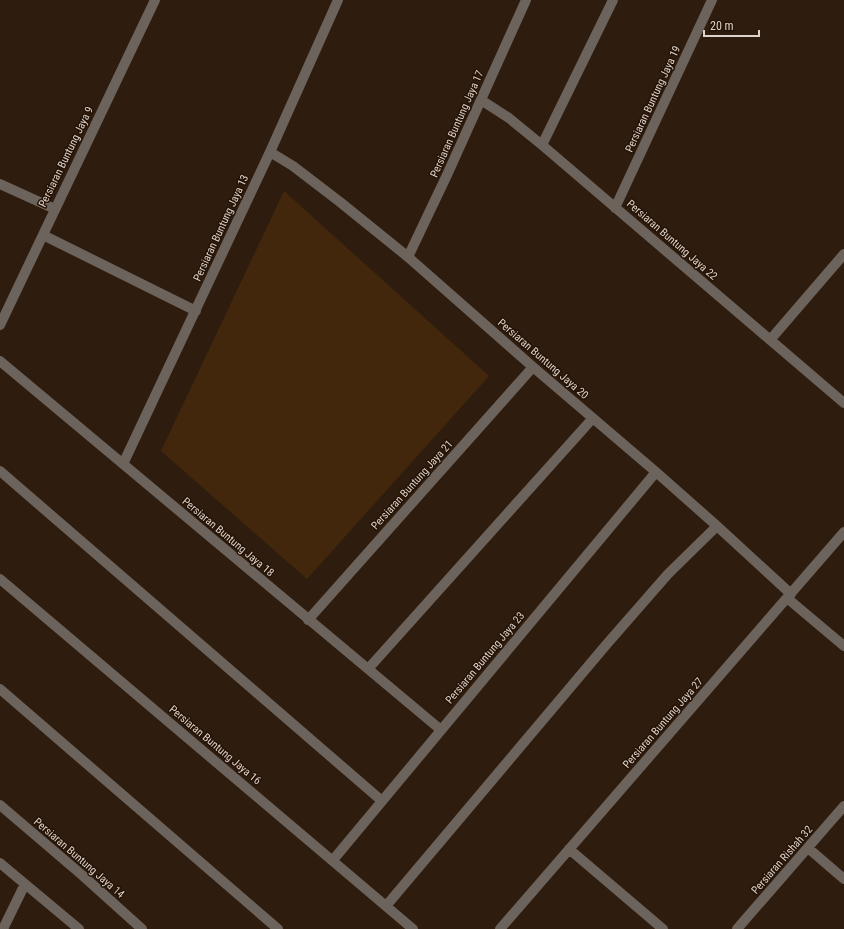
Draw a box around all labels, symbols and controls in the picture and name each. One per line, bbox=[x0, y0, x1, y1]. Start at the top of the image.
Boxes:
scale bar bbox=[704, 12, 759, 38]
text: 20 m bbox=[710, 19, 734, 33]
street label: Persiaran Buntung Jaya 19 bbox=[623, 44, 683, 154]
street label: Persiaran Buntung Jaya 17 bbox=[428, 68, 486, 180]
street label: Persiaran Buntung Jaya 9 bbox=[36, 105, 96, 209]
street label: Persiaran Buntung Jaya 13 bbox=[191, 173, 251, 283]
street label: Persiaran Buntung Jaya 22 bbox=[624, 197, 720, 283]
street label: Persiaran Buntung Jaya 20 bbox=[495, 316, 591, 402]
street label: Persiaran Buntung Jaya 21 bbox=[368, 438, 456, 532]
street label: Persiaran Buntung Jaya 18 bbox=[179, 495, 277, 579]
street label: Persiaran Buntung Jaya 23 bbox=[443, 609, 527, 707]
street label: Persiaran Buntung Jaya 27 bbox=[620, 675, 706, 771]
street label: Persiaran Buntung Jaya 16 bbox=[166, 703, 264, 787]
street label: Persiaran Buntung Jaya 14 bbox=[31, 815, 127, 901]
street label: Persiaran Rishah 32 bbox=[749, 823, 815, 897]

